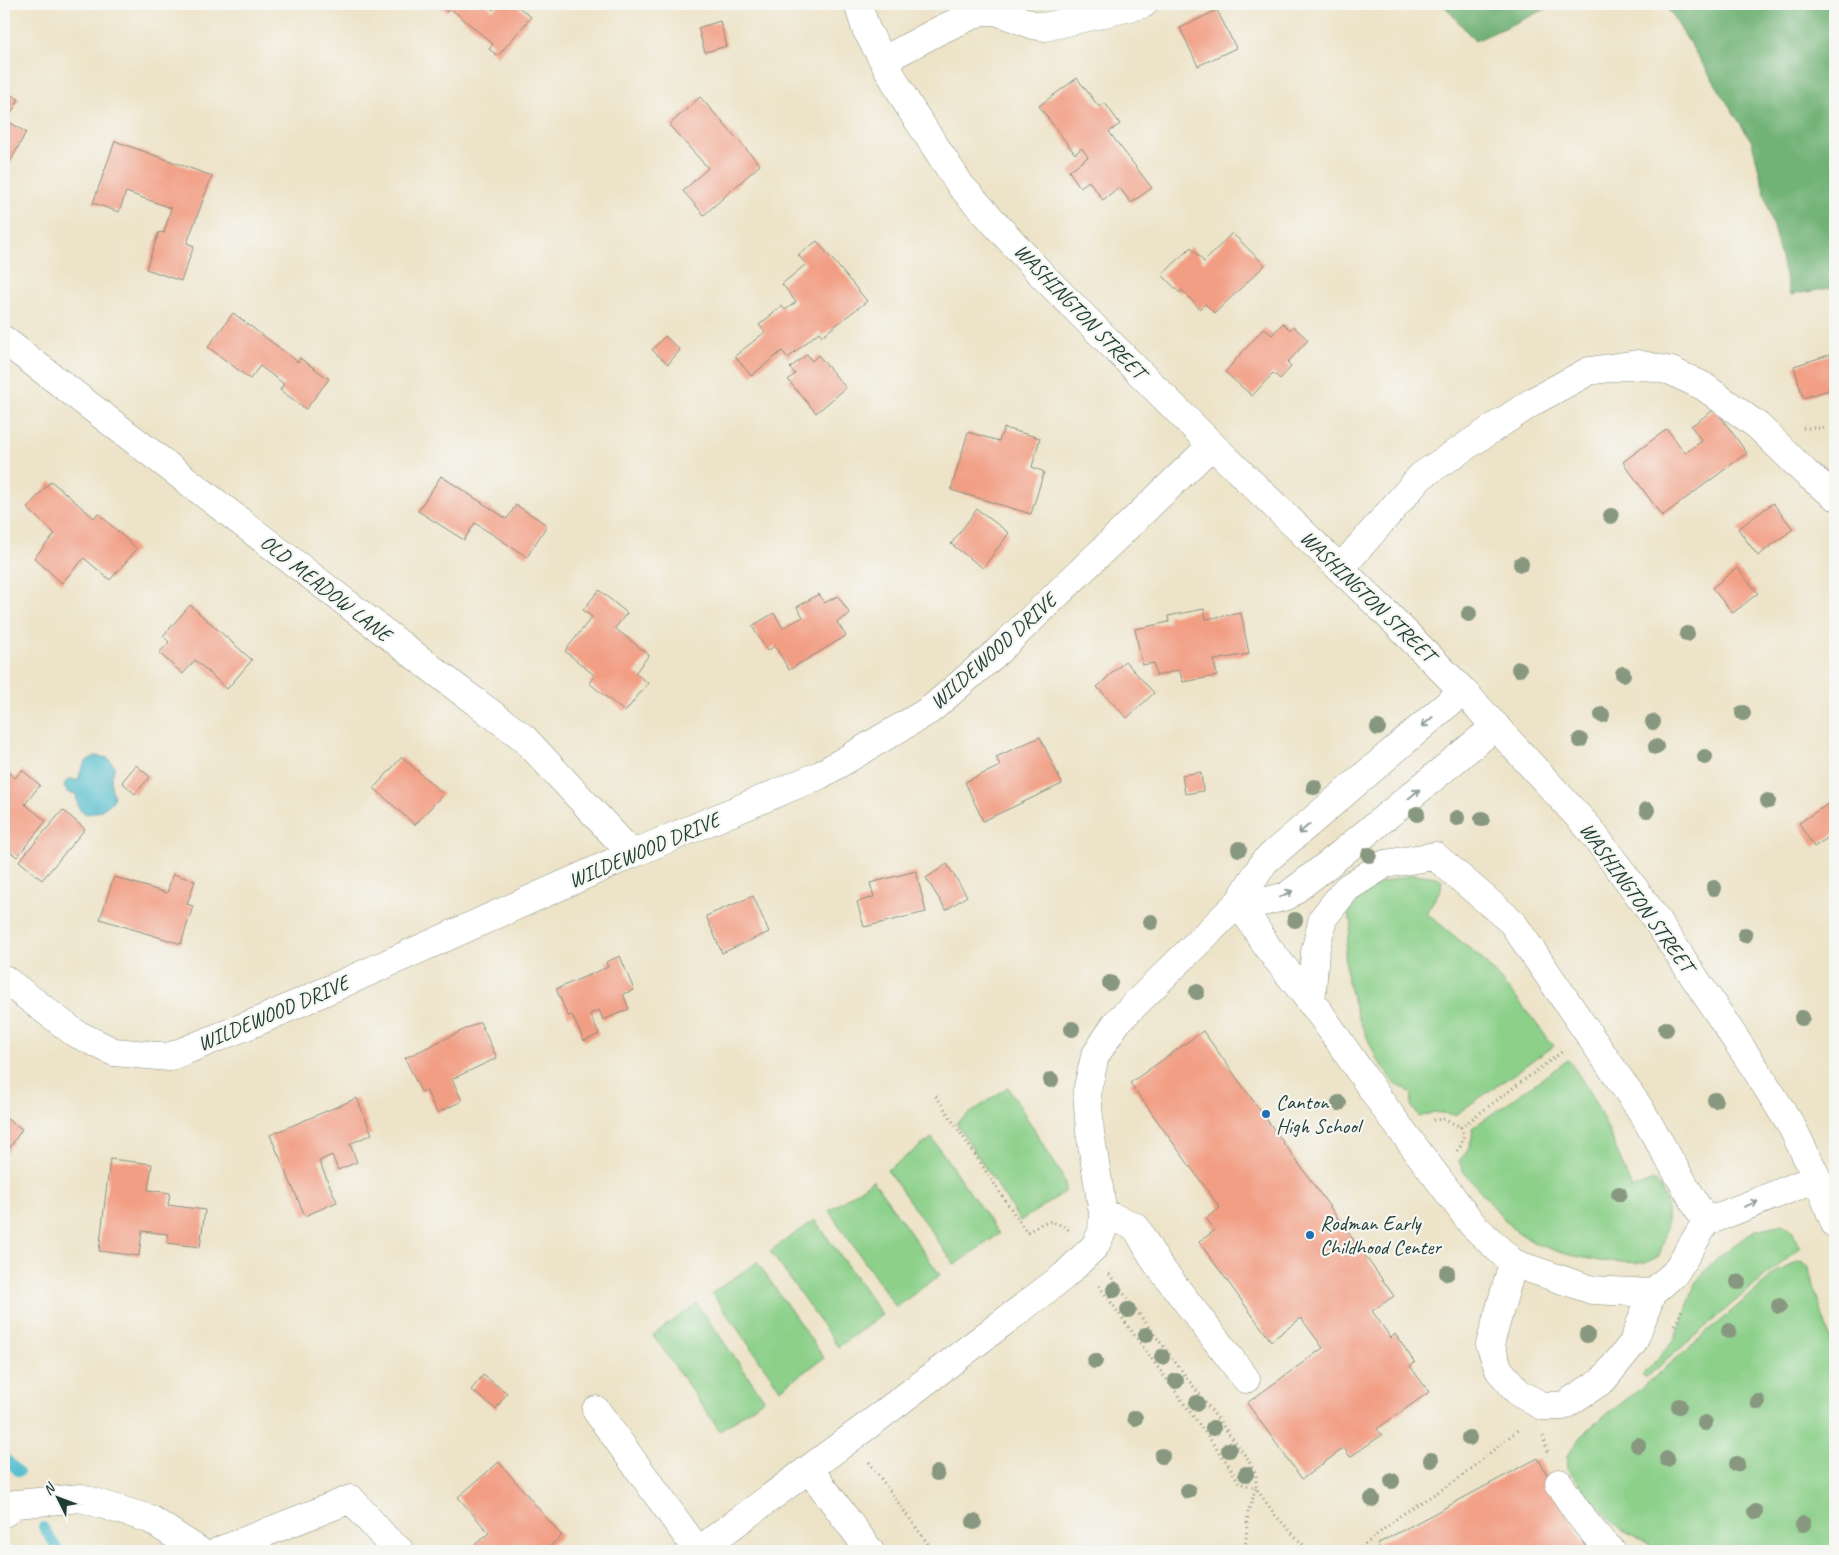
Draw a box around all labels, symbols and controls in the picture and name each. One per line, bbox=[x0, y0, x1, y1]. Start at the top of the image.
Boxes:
street label: WASHINGTON STREET bbox=[1009, 238, 1155, 388]
street label: WASHINGTON STREET bbox=[1295, 525, 1445, 671]
street label: OLD MEADOW LANE bbox=[255, 529, 399, 649]
street label: WILDEWOOD DRIVE bbox=[924, 586, 1064, 715]
one-way arrow bbox=[1420, 717, 1433, 728]
one-way arrow bbox=[1407, 788, 1420, 800]
street label: WILDEWOOD DRIVE bbox=[565, 805, 726, 894]
street label: WASHINGTON STREET bbox=[1574, 817, 1703, 981]
one-way arrow bbox=[1298, 823, 1311, 834]
one-way arrow bbox=[1279, 889, 1294, 899]
street label: WILDEWOOD DRIVE bbox=[194, 968, 355, 1057]
place label: Canton High School bbox=[1276, 1089, 1364, 1139]
marker: Canton High School bbox=[1260, 1108, 1272, 1120]
one-way arrow bbox=[1743, 1199, 1758, 1208]
place label: Rodman Early Childhood Center bbox=[1320, 1210, 1442, 1260]
marker: Rodman Early Childhood Center bbox=[1304, 1229, 1316, 1241]
north arrow bbox=[32, 1472, 82, 1522]
text: N bbox=[39, 1479, 59, 1499]

